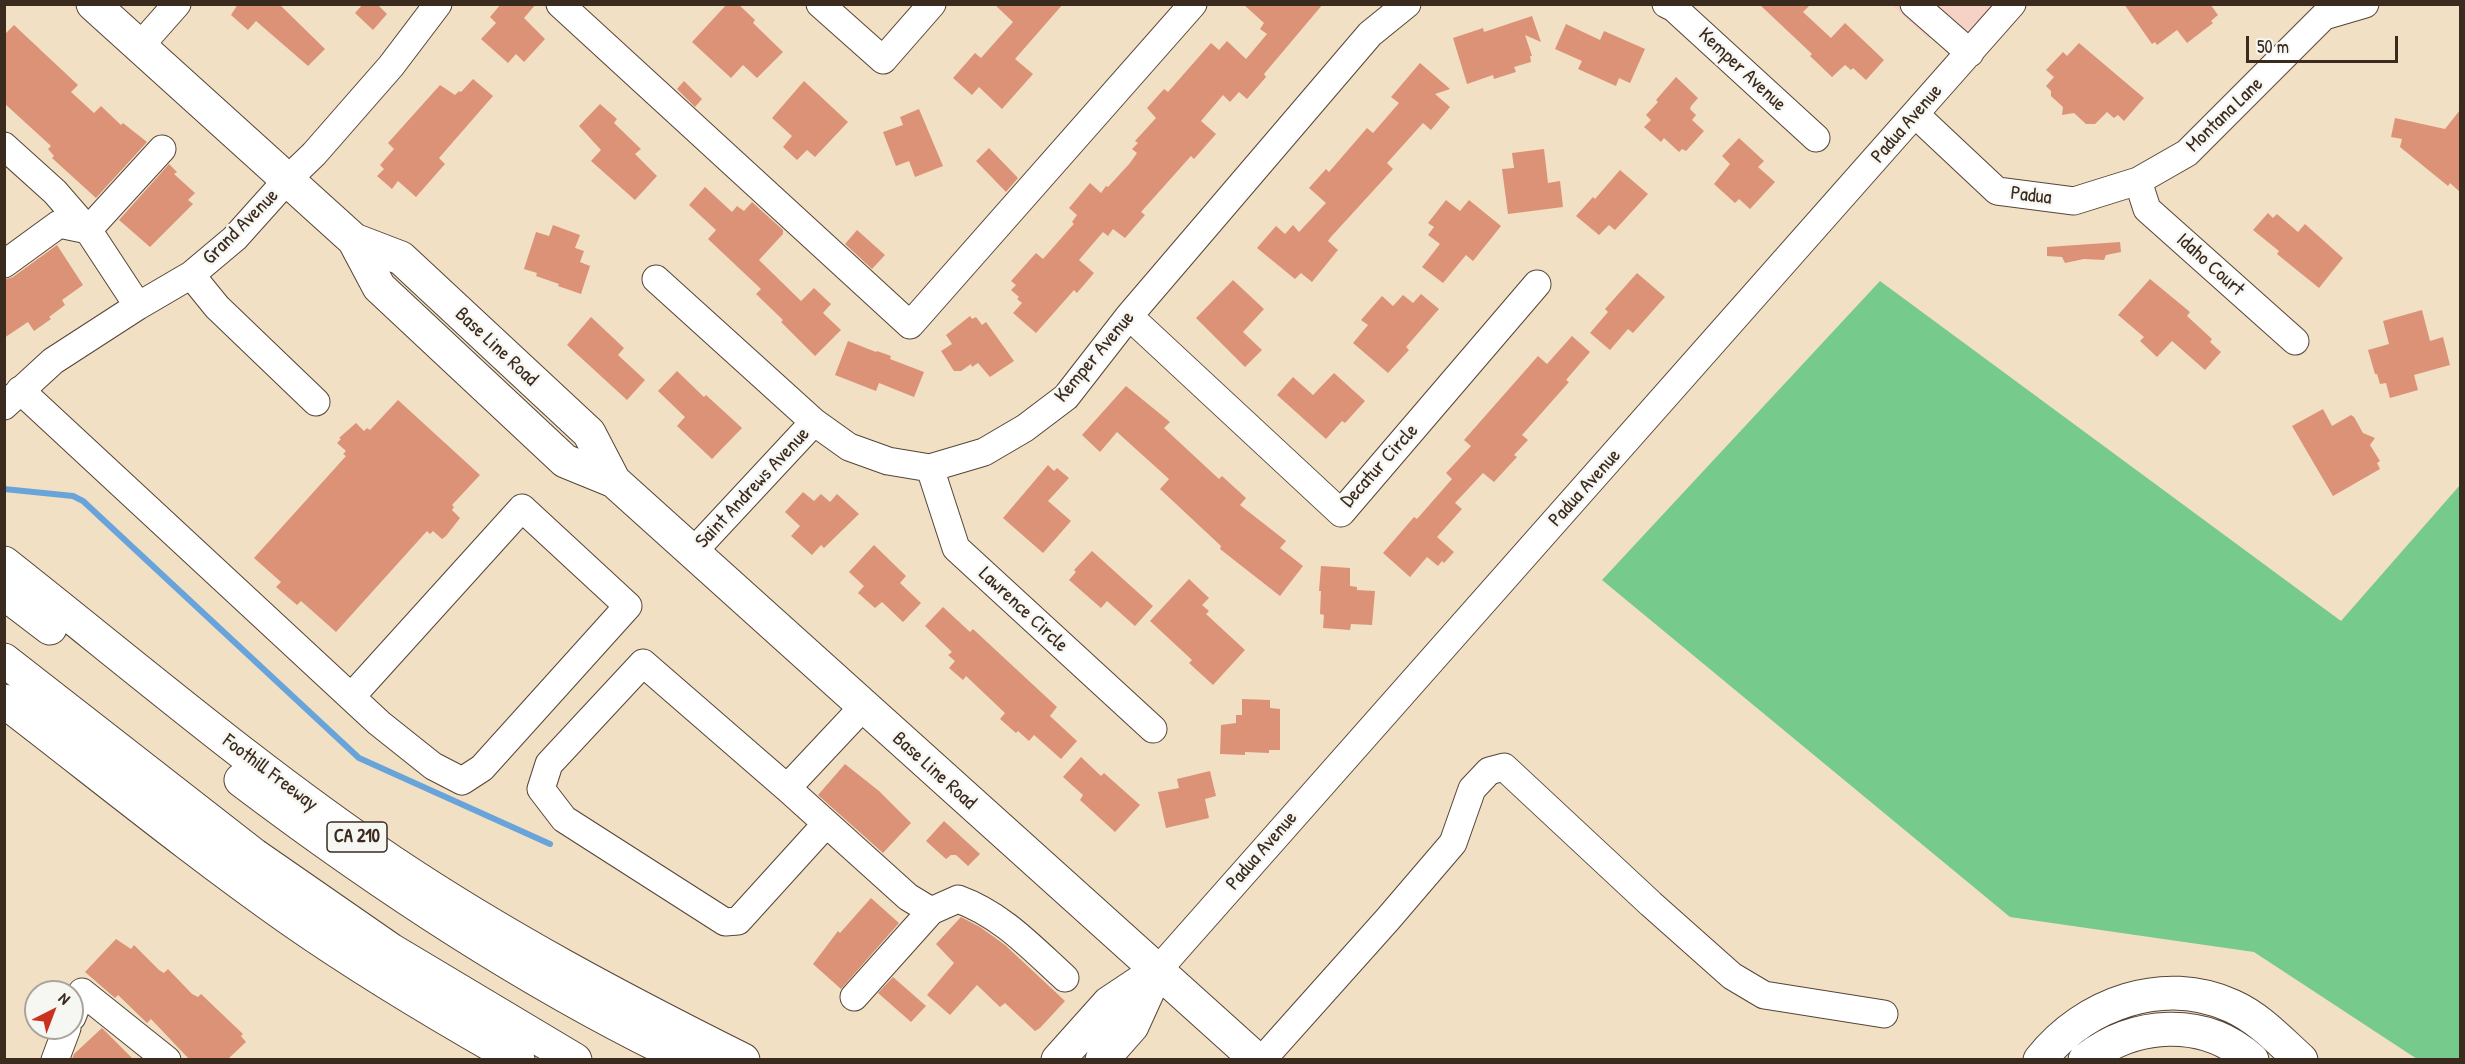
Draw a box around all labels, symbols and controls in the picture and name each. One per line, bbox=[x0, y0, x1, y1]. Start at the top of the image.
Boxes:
street label: Kemper Avenue bbox=[1693, 23, 1791, 117]
scale bar bbox=[2249, 24, 2400, 62]
text: 50 m bbox=[2257, 34, 2289, 59]
street label: Montana Lane bbox=[2182, 73, 2268, 157]
street label: Padua Avenue bbox=[1866, 80, 1948, 168]
street label: Padua bbox=[2009, 182, 2053, 210]
street label: Grand Avenue bbox=[198, 184, 284, 270]
street label: Idaho Court bbox=[2171, 228, 2249, 302]
street label: Base Line Road bbox=[450, 303, 542, 391]
street label: Kemper Avenue bbox=[1050, 307, 1140, 407]
street label: Decatur Circle bbox=[1336, 419, 1424, 513]
street label: Saint Andrews Avenue bbox=[691, 423, 815, 553]
street label: Padua Avenue bbox=[1544, 444, 1626, 532]
street label: Lawrence Circle bbox=[973, 562, 1073, 658]
street label: Base Line Road bbox=[887, 727, 981, 815]
street label: Foothill Freeway bbox=[218, 729, 322, 817]
street label: Padua Avenue bbox=[1221, 807, 1303, 895]
road number: CA 210 bbox=[327, 822, 387, 852]
north arrow bbox=[24, 980, 84, 1040]
text: N bbox=[54, 987, 75, 1009]

